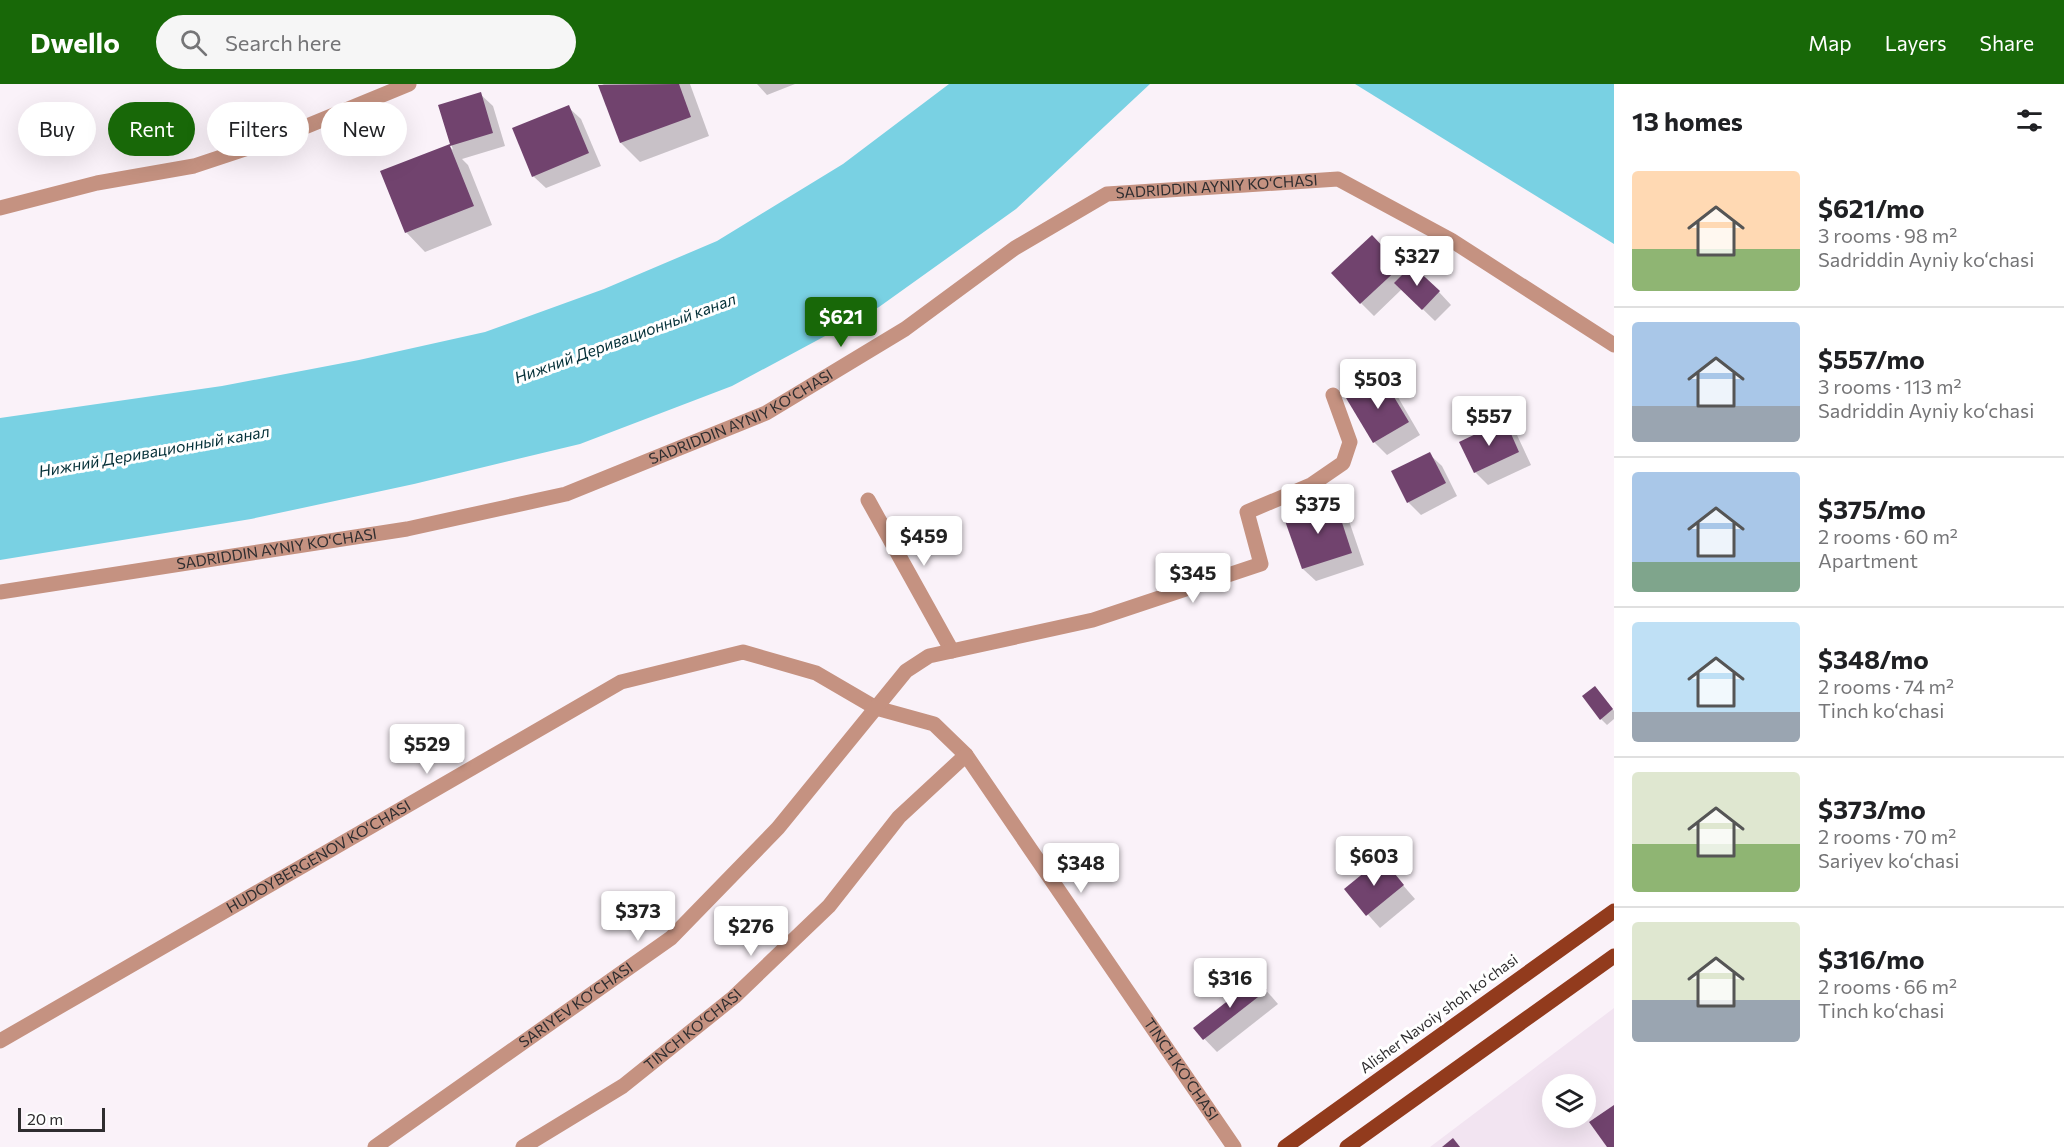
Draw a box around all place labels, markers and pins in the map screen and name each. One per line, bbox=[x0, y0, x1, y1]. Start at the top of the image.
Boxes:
pin: $327 bbox=[1381, 236, 1453, 287]
pin: $621 bbox=[805, 297, 877, 348]
pin: $503 bbox=[1342, 359, 1414, 410]
pin: $557 bbox=[1453, 396, 1525, 447]
pin: $375 bbox=[1282, 484, 1354, 535]
pin: $459 bbox=[888, 516, 960, 567]
pin: $345 bbox=[1157, 553, 1229, 604]
pin: $529 bbox=[391, 724, 463, 775]
pin: $603 bbox=[1338, 836, 1410, 887]
pin: $348 bbox=[1045, 843, 1117, 894]
pin: $373 bbox=[602, 891, 674, 942]
pin: $276 bbox=[715, 906, 787, 957]
pin: $316 bbox=[1194, 958, 1266, 1009]

